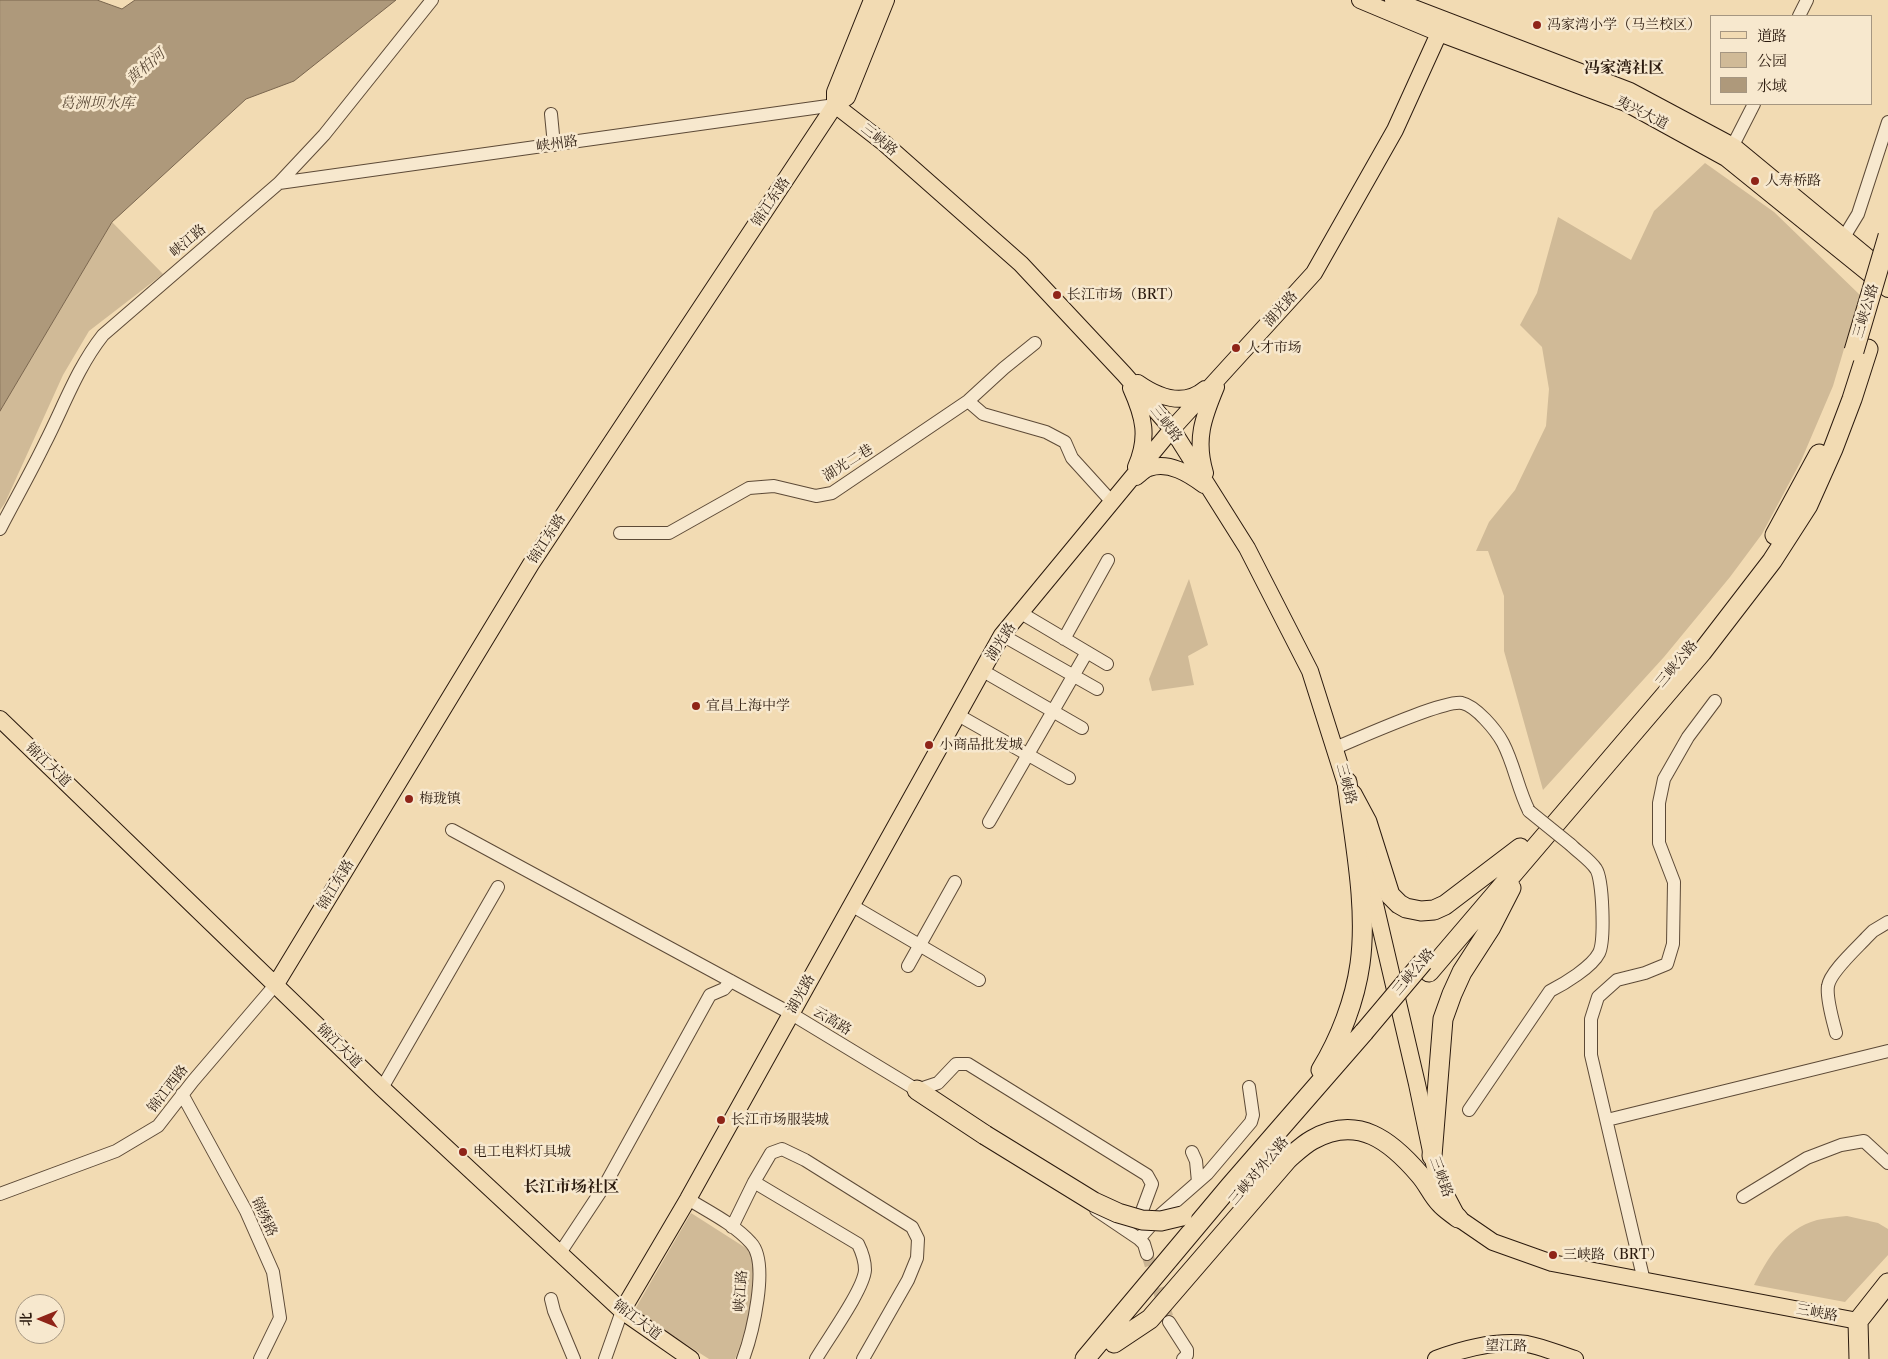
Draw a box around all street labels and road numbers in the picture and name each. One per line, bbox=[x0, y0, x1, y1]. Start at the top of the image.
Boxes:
street label: 夷兴大道 bbox=[1613, 93, 1671, 133]
street label: 三峡路 bbox=[857, 120, 901, 160]
street label: 峡州路 bbox=[535, 133, 579, 155]
street label: 锦江东路 bbox=[748, 174, 794, 230]
street label: 峡江路 bbox=[167, 221, 209, 261]
street label: 三峡公路 bbox=[1850, 282, 1882, 340]
street label: 湖光路 bbox=[1261, 288, 1301, 330]
street label: 三峡路 bbox=[1146, 402, 1186, 446]
street label: 湖光二巷 bbox=[820, 441, 876, 485]
street label: 锦江东路 bbox=[525, 511, 569, 567]
street label: 湖光路 bbox=[983, 620, 1019, 664]
street label: 三峡公路 bbox=[1653, 637, 1701, 691]
street label: 锦江大道 bbox=[22, 740, 74, 790]
street label: 三峡路 bbox=[1332, 762, 1360, 806]
street label: 锦江东路 bbox=[314, 857, 358, 913]
street label: 三峡公路 bbox=[1390, 945, 1438, 999]
street label: 湖光路 bbox=[783, 972, 819, 1016]
street label: 云高路 bbox=[810, 1003, 854, 1039]
street label: 锦江大道 bbox=[313, 1021, 365, 1071]
street label: 锦江西路 bbox=[144, 1062, 192, 1116]
street label: 三峡对外公路 bbox=[1226, 1133, 1292, 1209]
street label: 三峡路 bbox=[1426, 1154, 1456, 1200]
street label: 锦绣路 bbox=[248, 1194, 280, 1240]
street label: 峡江路 bbox=[731, 1269, 751, 1313]
street label: 锦江大道 bbox=[610, 1296, 664, 1344]
street label: 三峡路 bbox=[1795, 1301, 1839, 1325]
street label: 望江路 bbox=[1485, 1337, 1527, 1355]

